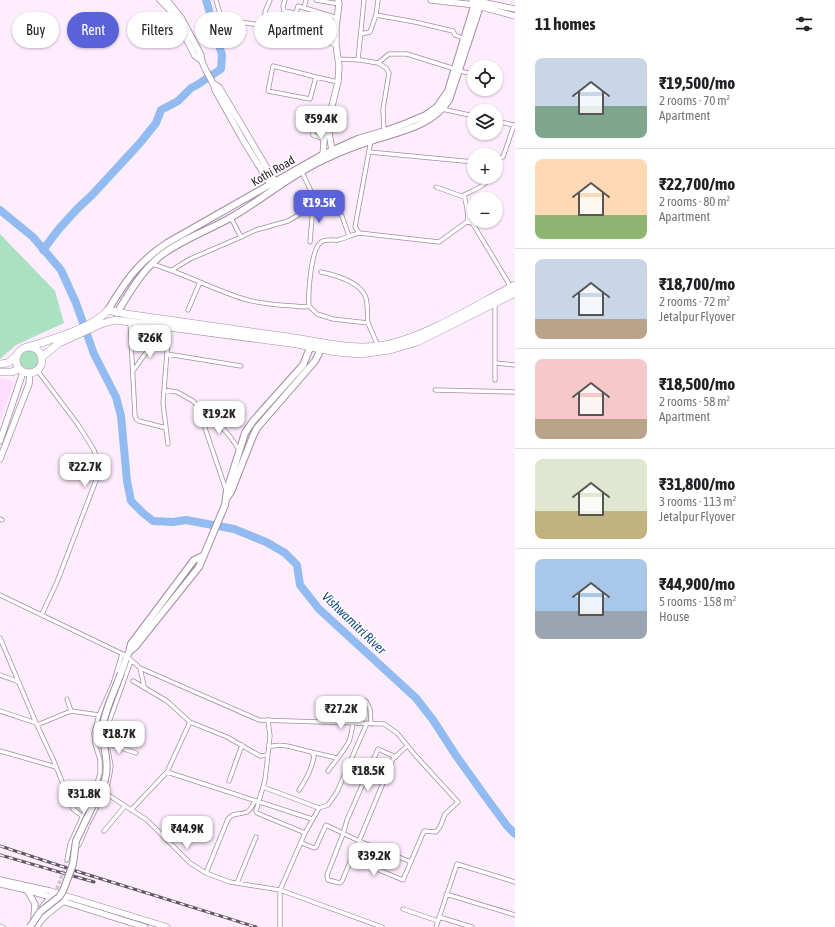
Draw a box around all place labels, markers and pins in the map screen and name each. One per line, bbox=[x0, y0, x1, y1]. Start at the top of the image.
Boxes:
pin: ₹59.4K bbox=[288, 106, 354, 140]
pin: ₹19.5K bbox=[286, 190, 352, 224]
pin: ₹26K bbox=[126, 325, 174, 359]
pin: ₹19.2K bbox=[186, 401, 252, 435]
pin: ₹22.7K bbox=[52, 454, 118, 488]
pin: ₹27.2K bbox=[308, 696, 374, 730]
pin: ₹18.7K bbox=[86, 721, 152, 755]
pin: ₹18.5K bbox=[335, 758, 401, 792]
pin: ₹31.8K bbox=[51, 781, 117, 815]
pin: ₹44.9K bbox=[154, 816, 220, 850]
pin: ₹39.2K bbox=[341, 843, 407, 877]

